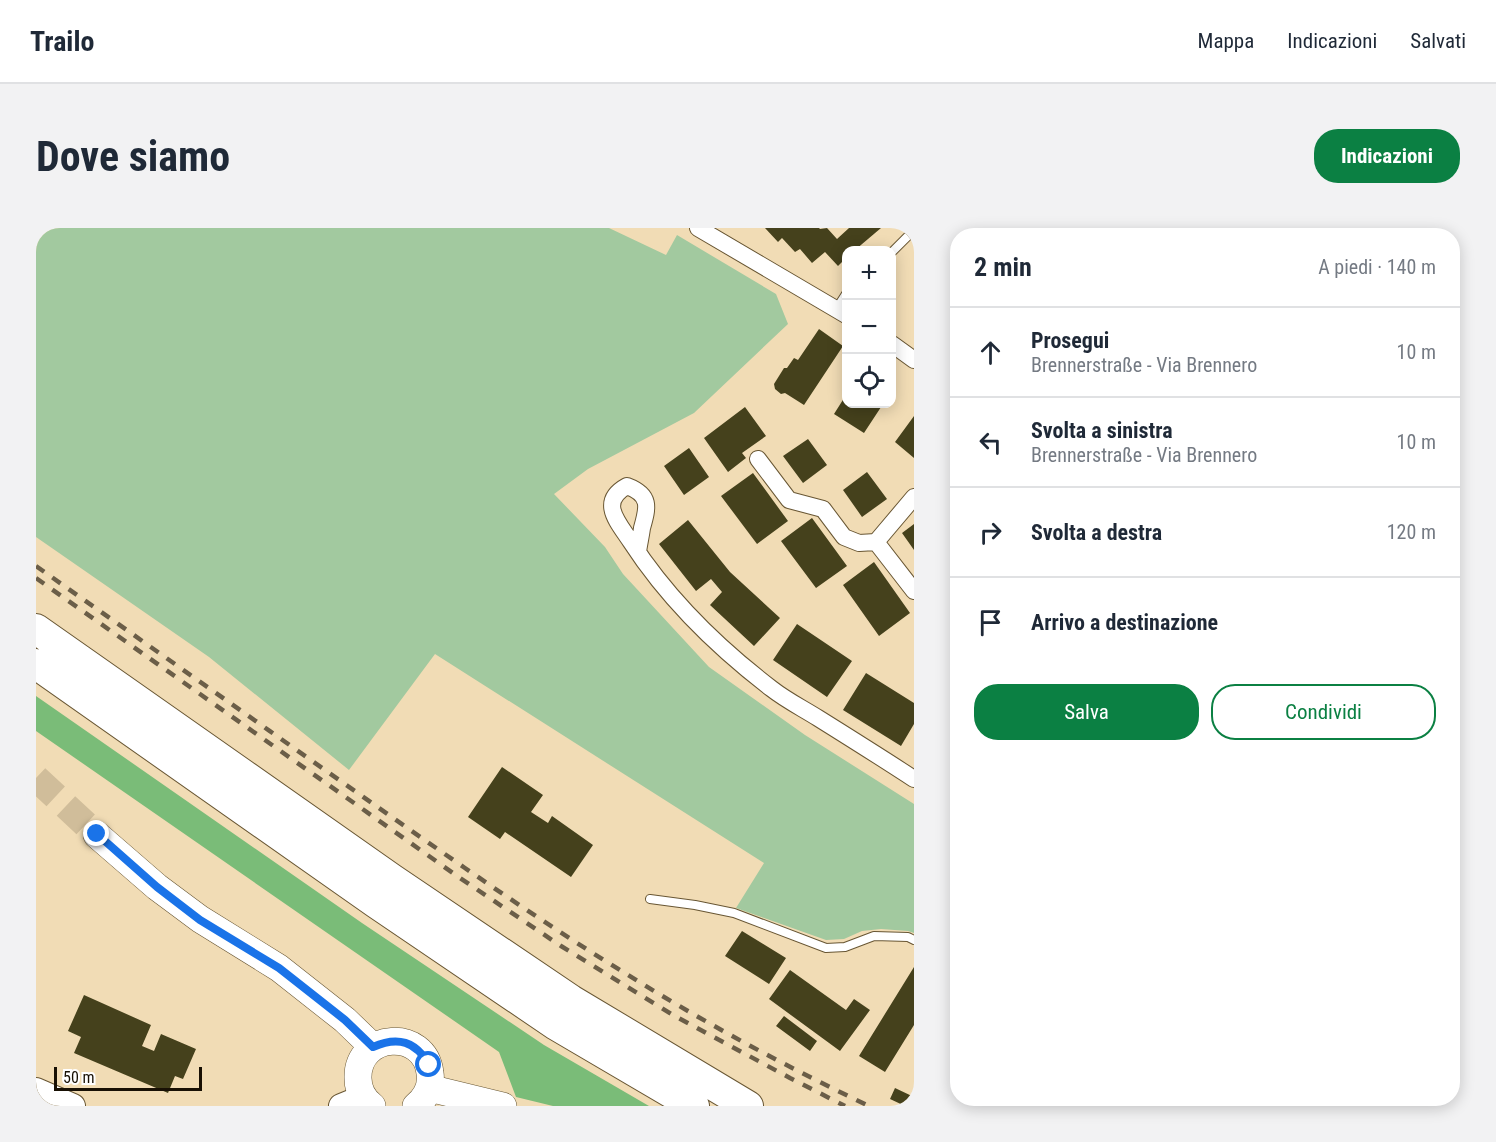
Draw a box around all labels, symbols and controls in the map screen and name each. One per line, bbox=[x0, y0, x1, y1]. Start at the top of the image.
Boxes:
text: Trailo bbox=[30, 25, 94, 58]
text: Mappa bbox=[1198, 29, 1254, 53]
text: Indicazioni bbox=[1287, 29, 1377, 53]
text: Salvati bbox=[1410, 29, 1466, 53]
button: Indicazioni bbox=[1314, 129, 1460, 183]
text: Dove siamo bbox=[36, 132, 230, 181]
map controls bbox=[842, 246, 896, 408]
button: + bbox=[842, 246, 896, 300]
text: 2 min bbox=[974, 252, 1032, 282]
text: A piedi · 140 m bbox=[1318, 255, 1436, 279]
button: − bbox=[842, 300, 896, 354]
text: Prosegui bbox=[1031, 328, 1109, 353]
icon: ahead bbox=[974, 336, 1007, 369]
text: 10 m bbox=[1397, 340, 1436, 364]
text: Brennerstraße - Via Brennero bbox=[1031, 353, 1257, 377]
button: locate bbox=[842, 354, 896, 408]
text: Svolta a sinistra bbox=[1031, 418, 1173, 443]
icon: left bbox=[974, 426, 1007, 459]
text: 10 m bbox=[1397, 430, 1436, 454]
text: Brennerstraße - Via Brennero bbox=[1031, 443, 1257, 467]
icon: right bbox=[974, 516, 1007, 549]
text: Svolta a destra bbox=[1031, 520, 1162, 545]
text: 120 m bbox=[1387, 520, 1436, 544]
icon: arrive bbox=[974, 606, 1007, 639]
text: Arrivo a destinazione bbox=[1031, 610, 1218, 635]
button: Salva bbox=[974, 684, 1199, 740]
button: Condividi bbox=[1211, 684, 1436, 740]
route end bbox=[83, 820, 109, 846]
route start bbox=[415, 1051, 441, 1077]
scale bar bbox=[54, 1064, 202, 1092]
text: 50 m bbox=[63, 1068, 95, 1087]

